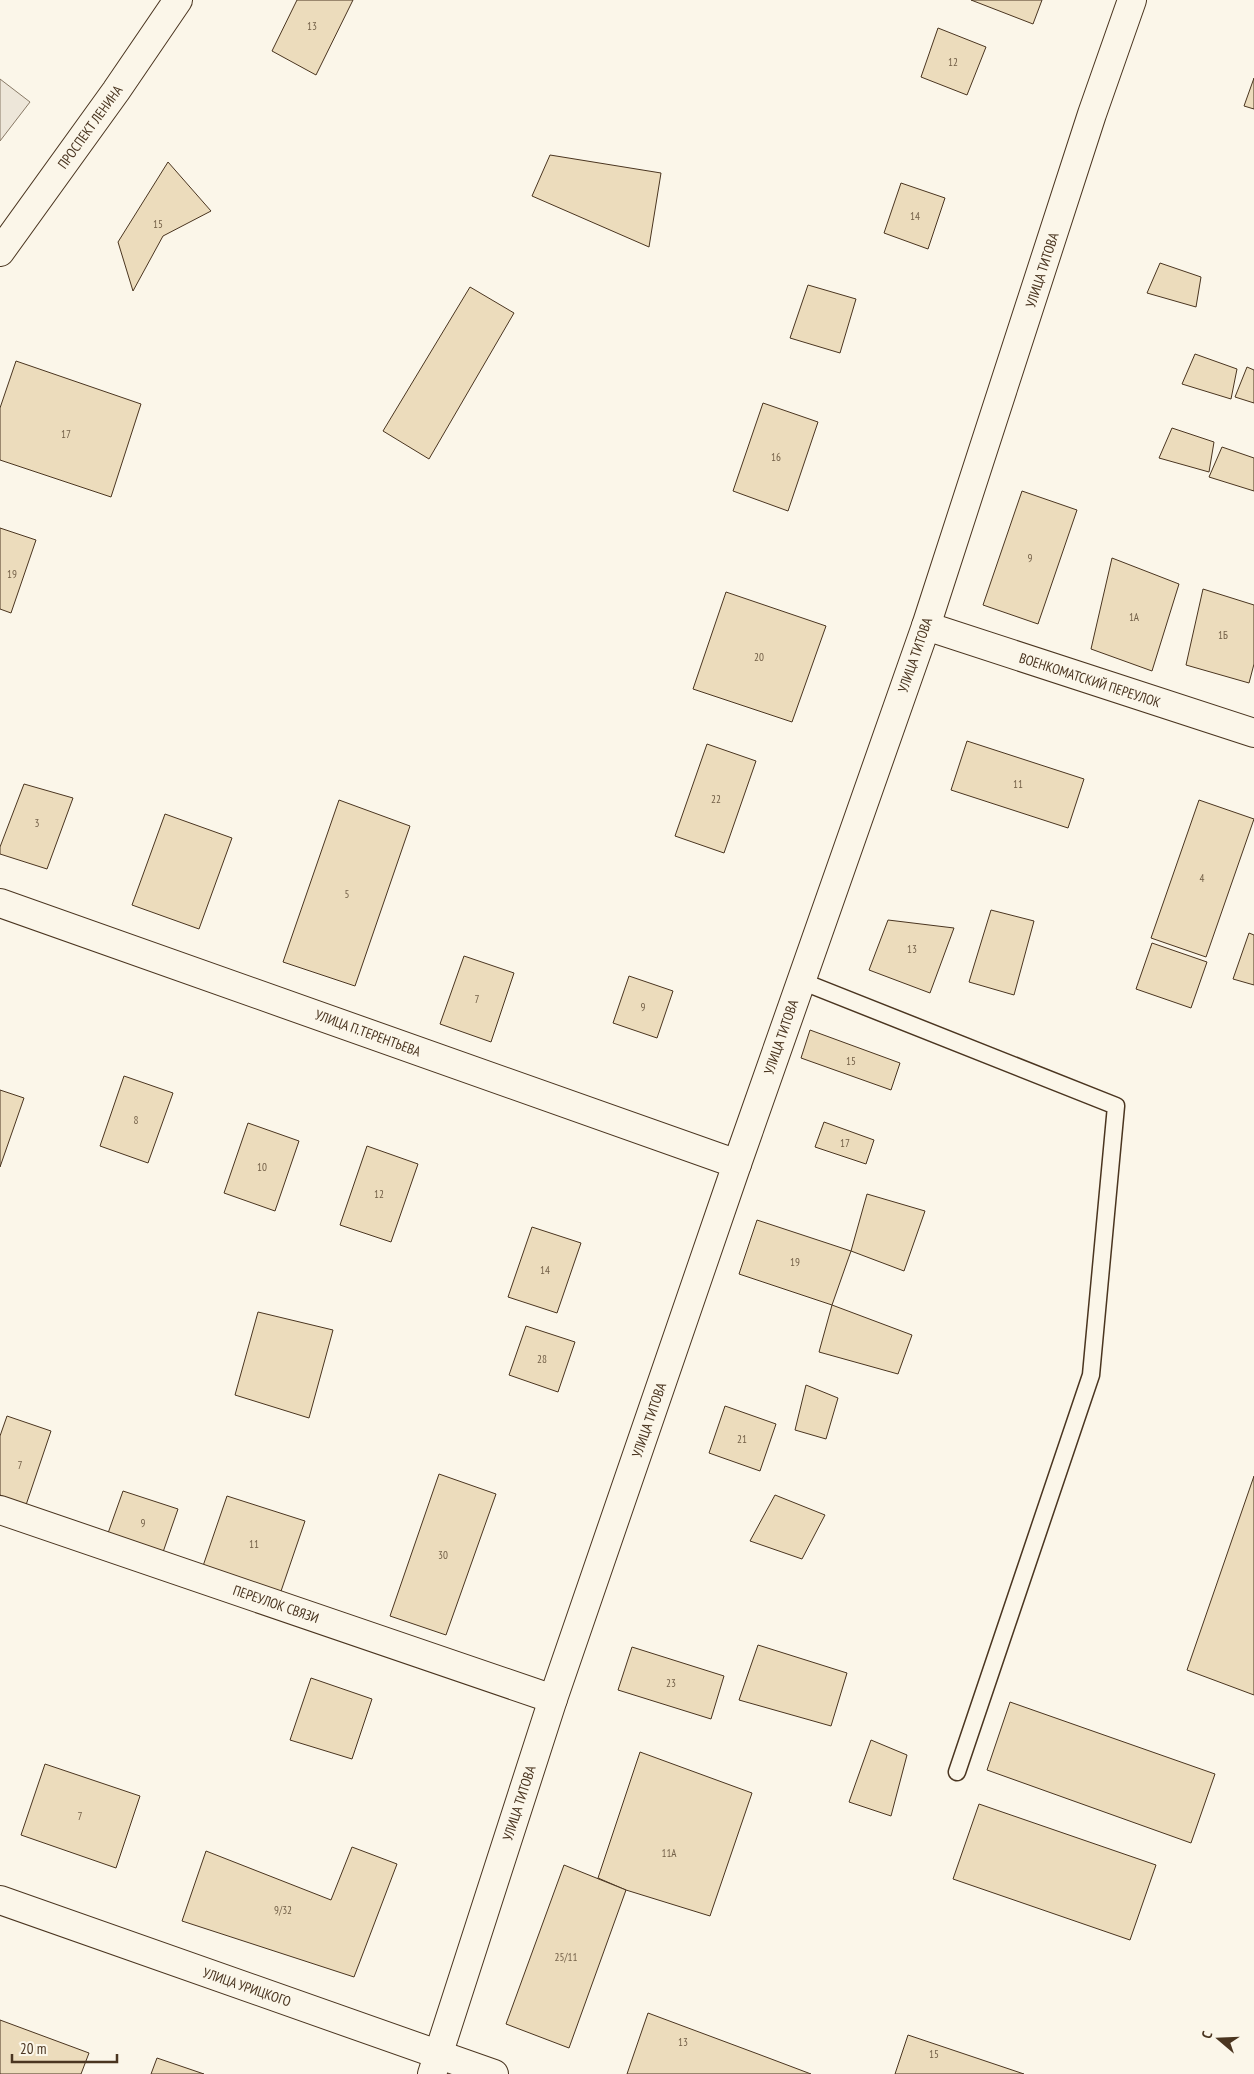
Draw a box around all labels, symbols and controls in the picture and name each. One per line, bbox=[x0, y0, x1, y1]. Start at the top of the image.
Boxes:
house number: 13 bbox=[307, 19, 317, 33]
house number: 12 bbox=[948, 55, 958, 69]
street label: ПРОСПЕКТ ЛЕНИНА bbox=[54, 81, 127, 172]
house number: 14 bbox=[910, 209, 920, 223]
house number: 15 bbox=[153, 217, 163, 231]
street label: УЛИЦА ТИТОВА bbox=[1021, 230, 1063, 310]
house number: 17 bbox=[61, 427, 71, 441]
house number: 16 bbox=[771, 450, 781, 464]
house number: 9 bbox=[1028, 551, 1033, 565]
house number: 19 bbox=[7, 567, 17, 581]
house number: 1А bbox=[1129, 610, 1140, 624]
street label: УЛИЦА ТИТОВА bbox=[894, 615, 936, 695]
house number: 1Б bbox=[1218, 628, 1228, 642]
street label: ВОЕНКОМАТСКИЙ ПЕРЕУЛОК bbox=[1017, 649, 1163, 711]
house number: 20 bbox=[754, 650, 764, 664]
house number: 11 bbox=[1013, 777, 1023, 791]
house number: 22 bbox=[711, 792, 721, 806]
house number: 3 bbox=[35, 816, 40, 830]
house number: 4 bbox=[1200, 871, 1205, 885]
house number: 5 bbox=[345, 887, 350, 901]
house number: 13 bbox=[907, 942, 917, 956]
house number: 7 bbox=[475, 992, 480, 1006]
street label: УЛИЦА ТИТОВА bbox=[760, 997, 802, 1077]
house number: 9 bbox=[641, 1000, 646, 1014]
street label: УЛИЦА П.ТЕРЕНТЬЕВА bbox=[313, 1006, 424, 1061]
house number: 15 bbox=[846, 1054, 856, 1068]
house number: 8 bbox=[134, 1113, 139, 1127]
house number: 17 bbox=[840, 1136, 850, 1150]
house number: 10 bbox=[257, 1160, 267, 1174]
house number: 12 bbox=[374, 1187, 384, 1201]
house number: 19 bbox=[790, 1255, 800, 1269]
house number: 14 bbox=[540, 1263, 550, 1277]
house number: 28 bbox=[537, 1352, 547, 1366]
street label: УЛИЦА ТИТОВА bbox=[628, 1380, 670, 1460]
house number: 21 bbox=[737, 1432, 747, 1446]
house number: 7 bbox=[18, 1458, 23, 1472]
house number: 9 bbox=[141, 1516, 146, 1530]
house number: 11 bbox=[249, 1537, 259, 1551]
house number: 30 bbox=[438, 1548, 448, 1562]
street label: ПЕРЕУЛОК СВЯЗИ bbox=[231, 1581, 321, 1627]
house number: 23 bbox=[666, 1676, 676, 1690]
street label: УЛИЦА ТИТОВА bbox=[498, 1763, 540, 1843]
house number: 7 bbox=[78, 1809, 83, 1823]
house number: 11А bbox=[661, 1846, 677, 1860]
house number: 9/32 bbox=[274, 1903, 292, 1917]
house number: 25/11 bbox=[554, 1950, 578, 1964]
street label: УЛИЦА УРИЦКОГО bbox=[201, 1964, 294, 2011]
north arrow bbox=[1194, 2014, 1244, 2064]
text: С bbox=[1197, 2028, 1216, 2041]
scale bar bbox=[12, 2032, 118, 2064]
house number: 13 bbox=[678, 2035, 688, 2049]
text: 20 m bbox=[20, 2039, 46, 2058]
house number: 15 bbox=[929, 2047, 939, 2061]

